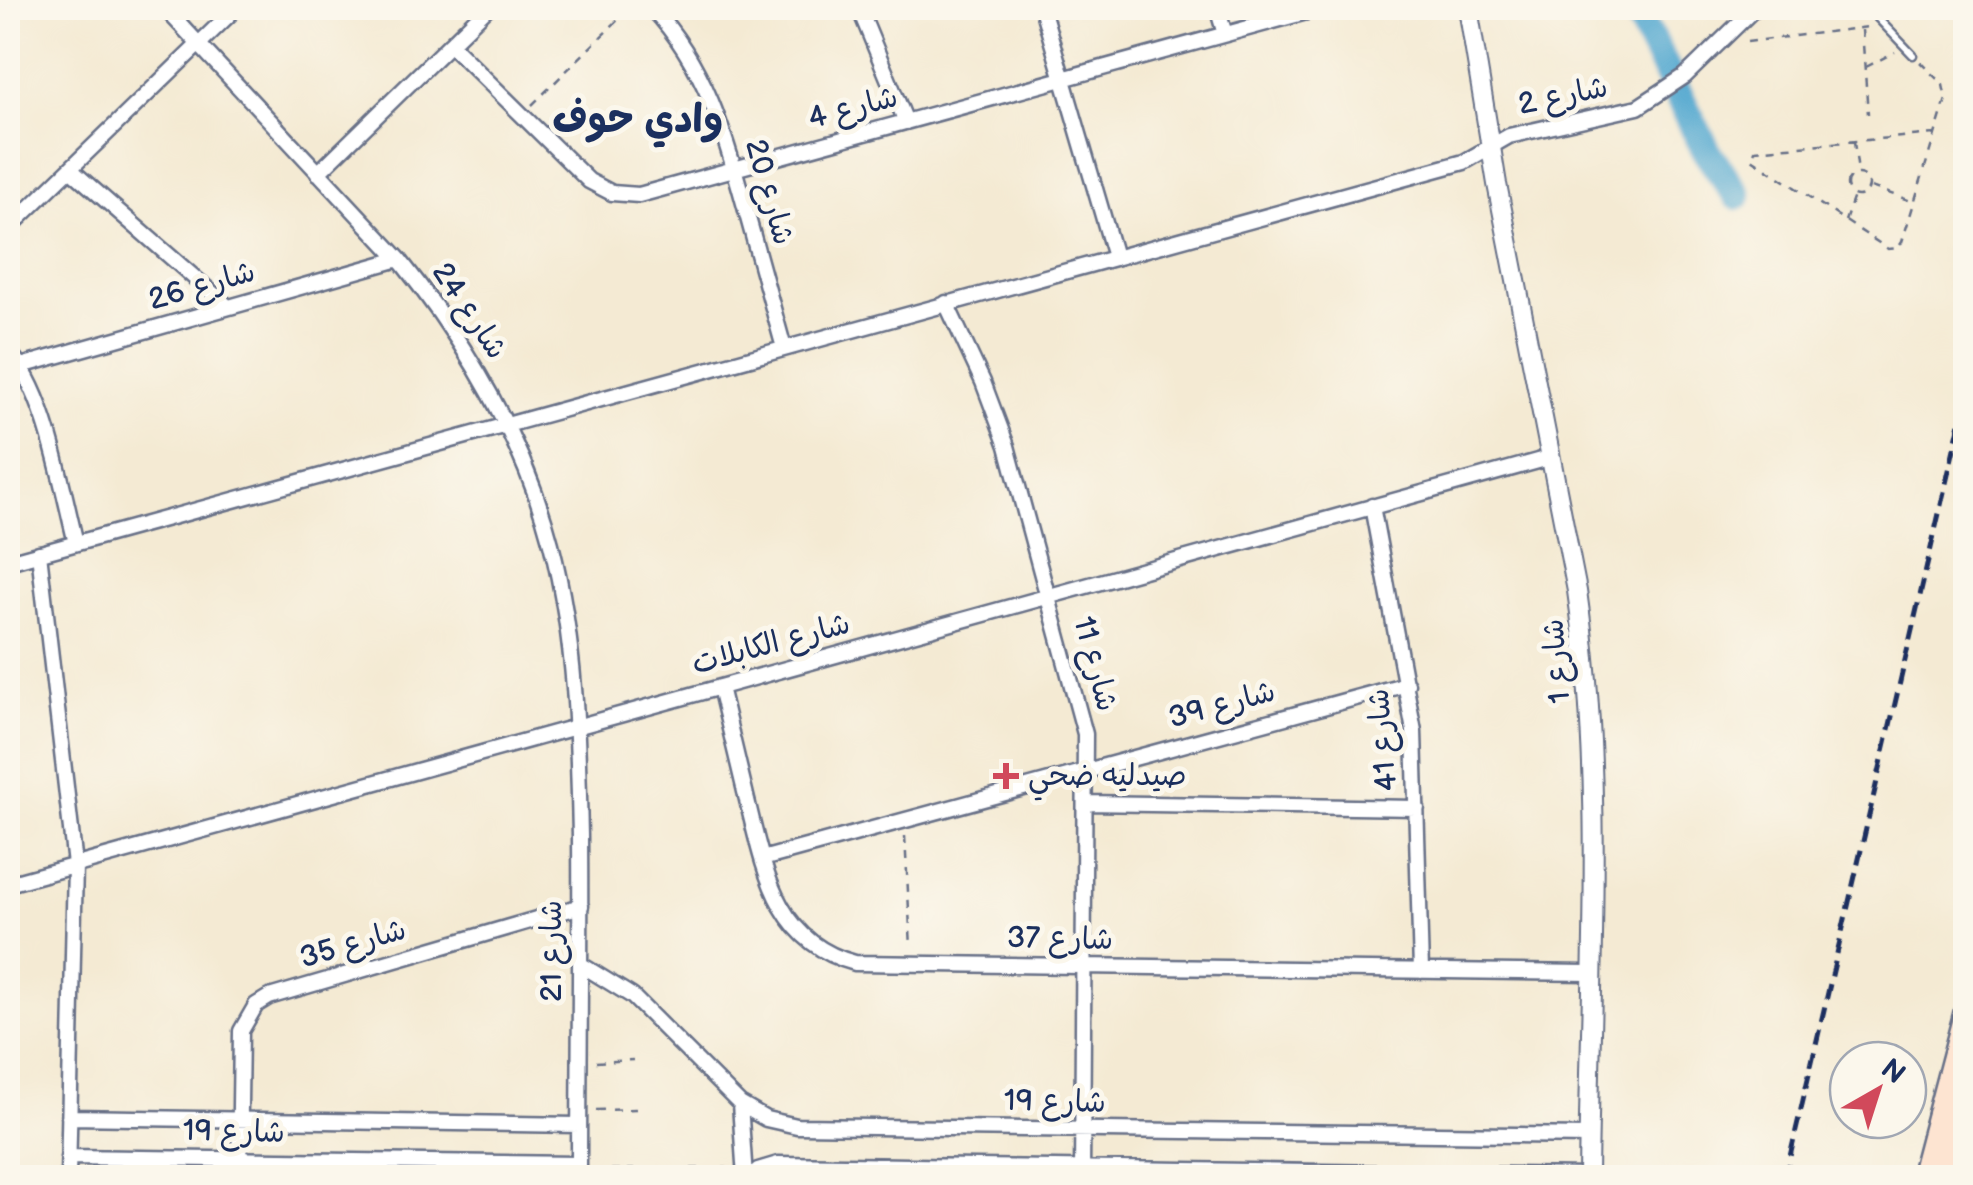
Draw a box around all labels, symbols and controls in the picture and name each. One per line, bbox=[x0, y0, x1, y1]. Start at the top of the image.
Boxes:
street label: شارع 2 bbox=[1515, 69, 1612, 125]
street label: شارع 4 bbox=[804, 79, 902, 139]
district label: وادي حوف bbox=[553, 96, 724, 148]
street label: شارع 20 bbox=[735, 135, 801, 250]
street label: شارع 26 bbox=[145, 254, 260, 320]
street label: شارع 24 bbox=[422, 256, 514, 367]
street label: شارع الكابلات bbox=[688, 606, 855, 684]
street label: شارع 11 bbox=[1063, 613, 1125, 716]
street label: شارع 1 bbox=[1535, 617, 1581, 705]
street label: شارع 39 bbox=[1165, 674, 1280, 738]
street label: شارع 41 bbox=[1361, 687, 1407, 793]
place label: صيدليه ضحي bbox=[1028, 758, 1187, 801]
marker: صيدليه ضحي bbox=[993, 763, 1019, 789]
street label: شارع 21 bbox=[534, 900, 572, 1002]
street label: شارع 35 bbox=[296, 912, 411, 978]
street label: شارع 37 bbox=[1007, 920, 1113, 960]
north arrow bbox=[1828, 1040, 1928, 1140]
text: N bbox=[1874, 1052, 1911, 1091]
street label: شارع 19 bbox=[1004, 1083, 1106, 1123]
street label: شارع 19 bbox=[183, 1113, 285, 1153]

